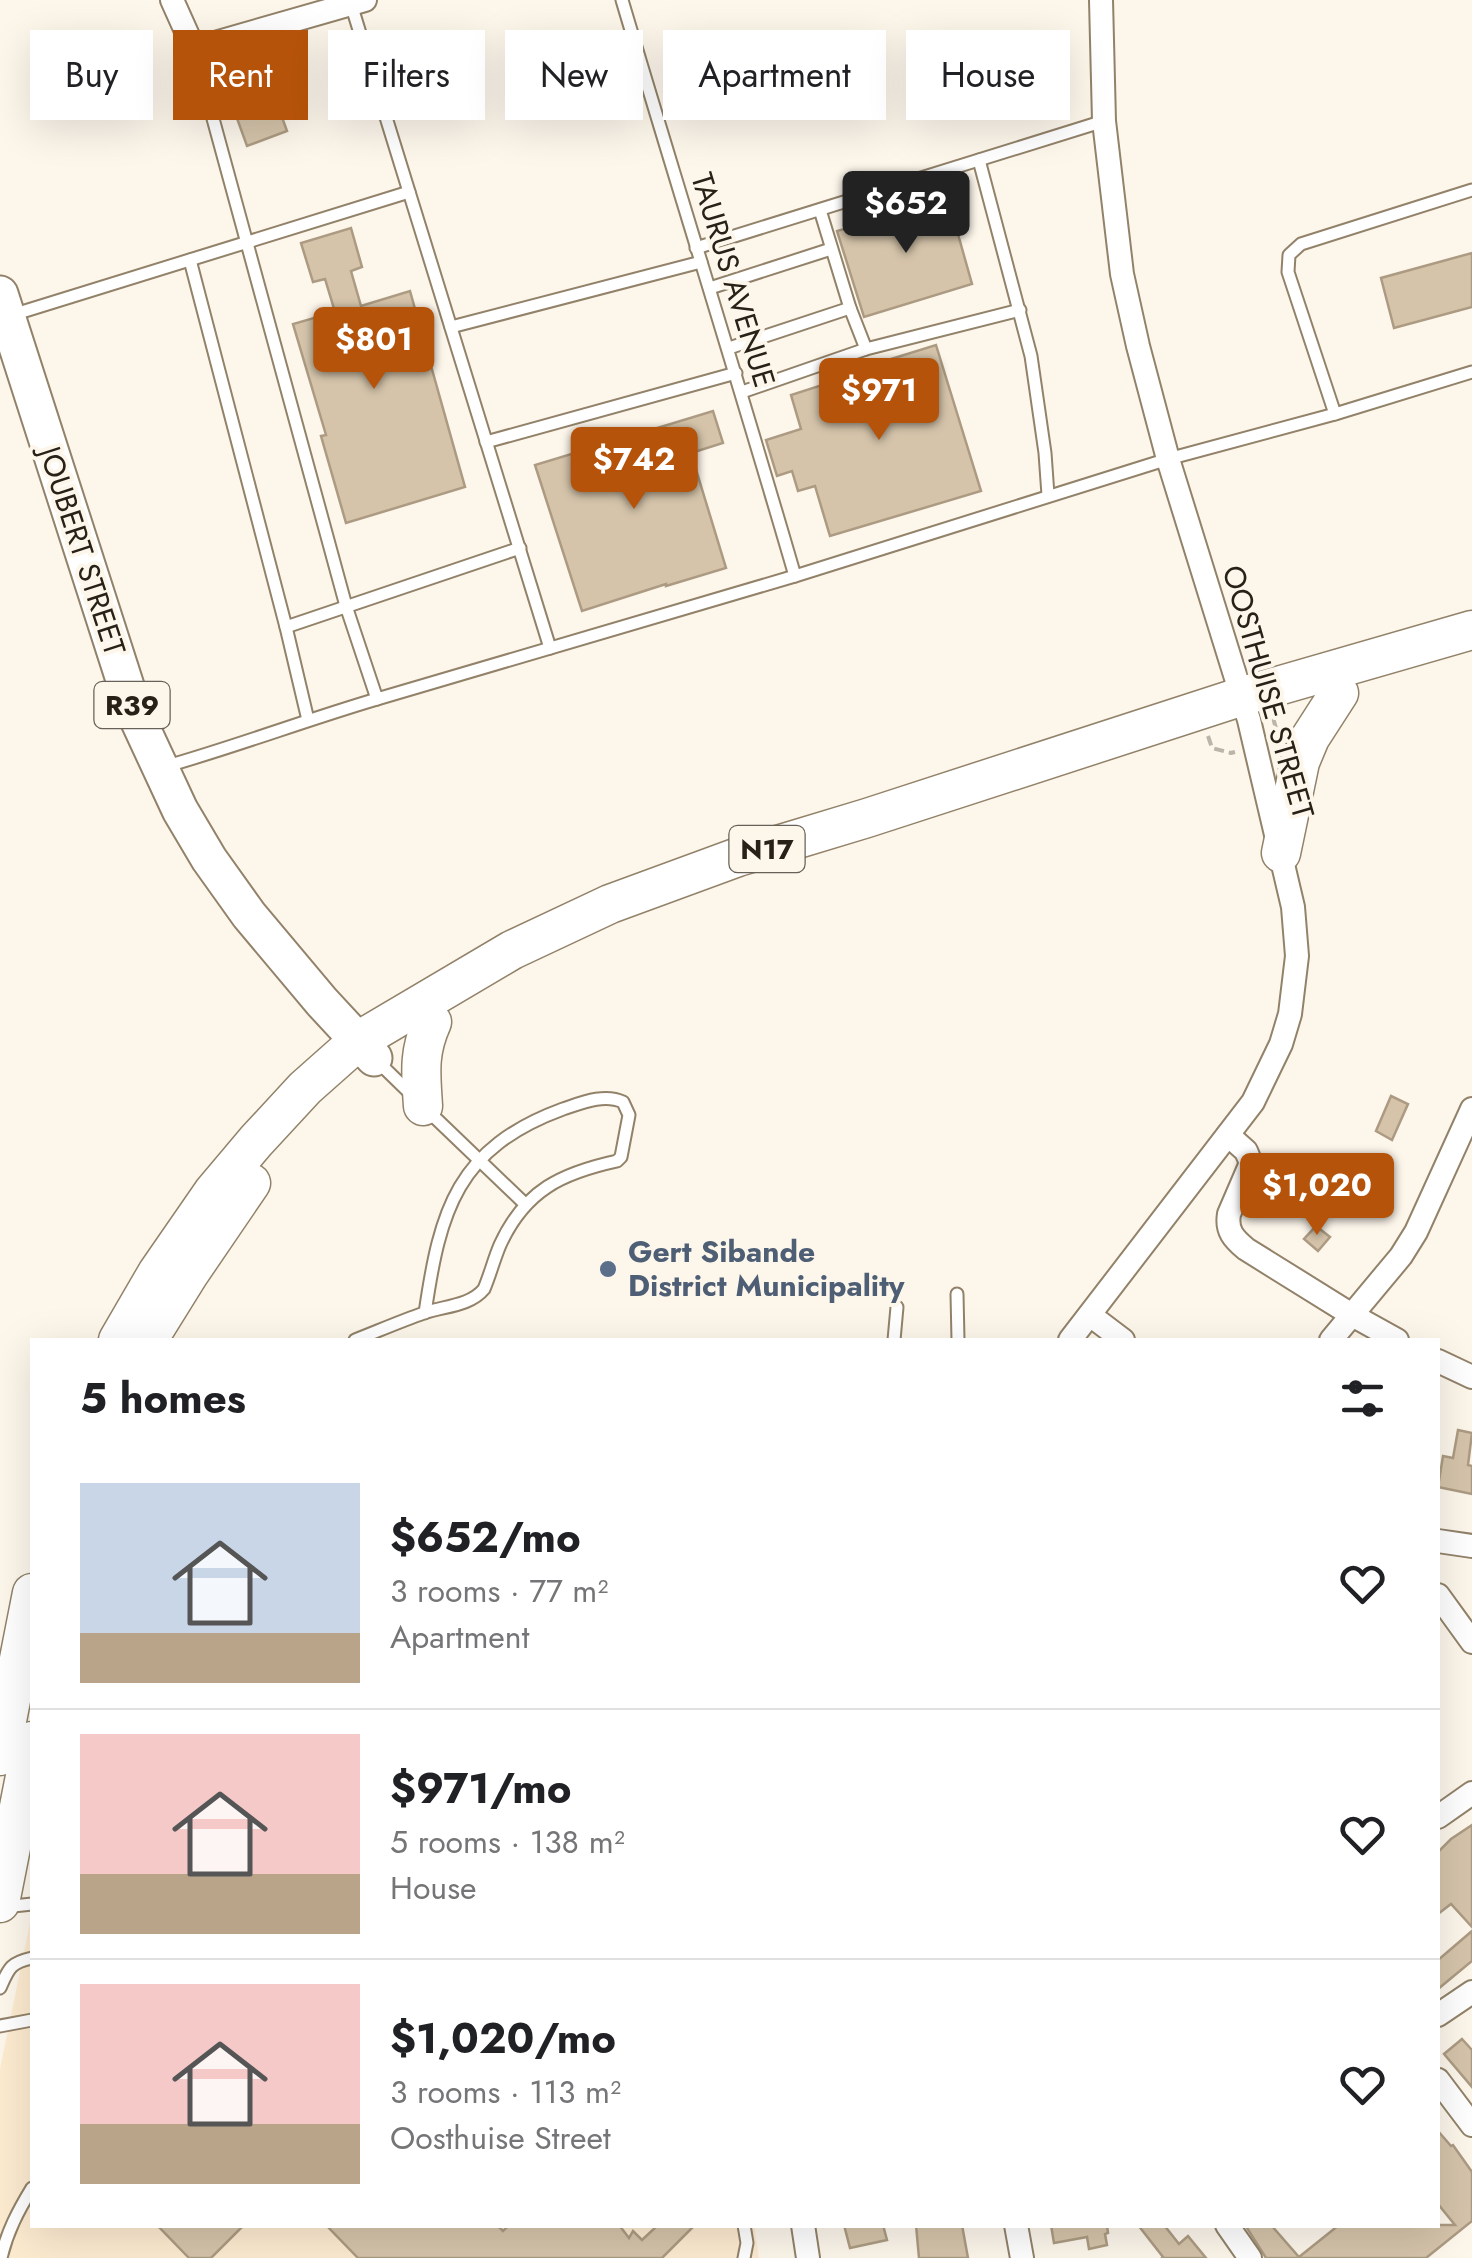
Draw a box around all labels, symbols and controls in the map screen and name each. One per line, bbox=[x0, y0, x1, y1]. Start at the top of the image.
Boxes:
chip: Buy bbox=[30, 30, 153, 120]
chip: Rent bbox=[173, 30, 308, 120]
chip: Filters bbox=[328, 30, 485, 120]
chip: New bbox=[505, 30, 643, 120]
chip: Apartment bbox=[663, 30, 886, 120]
chip: House bbox=[906, 30, 1070, 120]
street label: TAURUS AVENUE bbox=[680, 167, 787, 392]
pin: $652 bbox=[847, 171, 965, 256]
text: $652 bbox=[865, 180, 947, 226]
pin: $801 bbox=[315, 307, 433, 392]
text: $801 bbox=[335, 316, 413, 362]
pin: $971 bbox=[820, 358, 938, 443]
text: $971 bbox=[841, 367, 917, 413]
pin: $742 bbox=[575, 427, 693, 512]
text: $742 bbox=[593, 436, 675, 482]
street label: JOUBERT STREET bbox=[27, 437, 136, 661]
street label: OOSTHUISE STREET bbox=[1212, 560, 1325, 823]
road number: R39 bbox=[94, 682, 170, 728]
road number: N17 bbox=[730, 826, 804, 872]
pin: $1,020 bbox=[1236, 1153, 1398, 1238]
text: $1,020 bbox=[1262, 1162, 1372, 1208]
place label: Gert Sibande District Municipality bbox=[628, 1230, 905, 1307]
marker: Gert Sibande District Municipality bbox=[597, 1258, 619, 1280]
text: 5 homes bbox=[80, 1368, 246, 1429]
icon: filters bbox=[1335, 1371, 1390, 1426]
text: $652/mo bbox=[390, 1507, 581, 1568]
icon: home bbox=[160, 1523, 280, 1643]
icon: heart bbox=[1335, 1556, 1390, 1611]
text: 3 rooms · 77 m² bbox=[390, 1568, 608, 1614]
text: Apartment bbox=[390, 1614, 529, 1660]
text: $971/mo bbox=[390, 1758, 571, 1819]
icon: home bbox=[160, 1774, 280, 1894]
icon: heart bbox=[1335, 1807, 1390, 1862]
text: 5 rooms · 138 m² bbox=[390, 1819, 625, 1865]
text: House bbox=[390, 1865, 477, 1911]
text: $1,020/mo bbox=[390, 2008, 616, 2069]
icon: home bbox=[160, 2024, 280, 2144]
icon: heart bbox=[1335, 2057, 1390, 2112]
text: 3 rooms · 113 m² bbox=[390, 2069, 621, 2115]
text: Oosthuise Street bbox=[390, 2115, 611, 2161]

